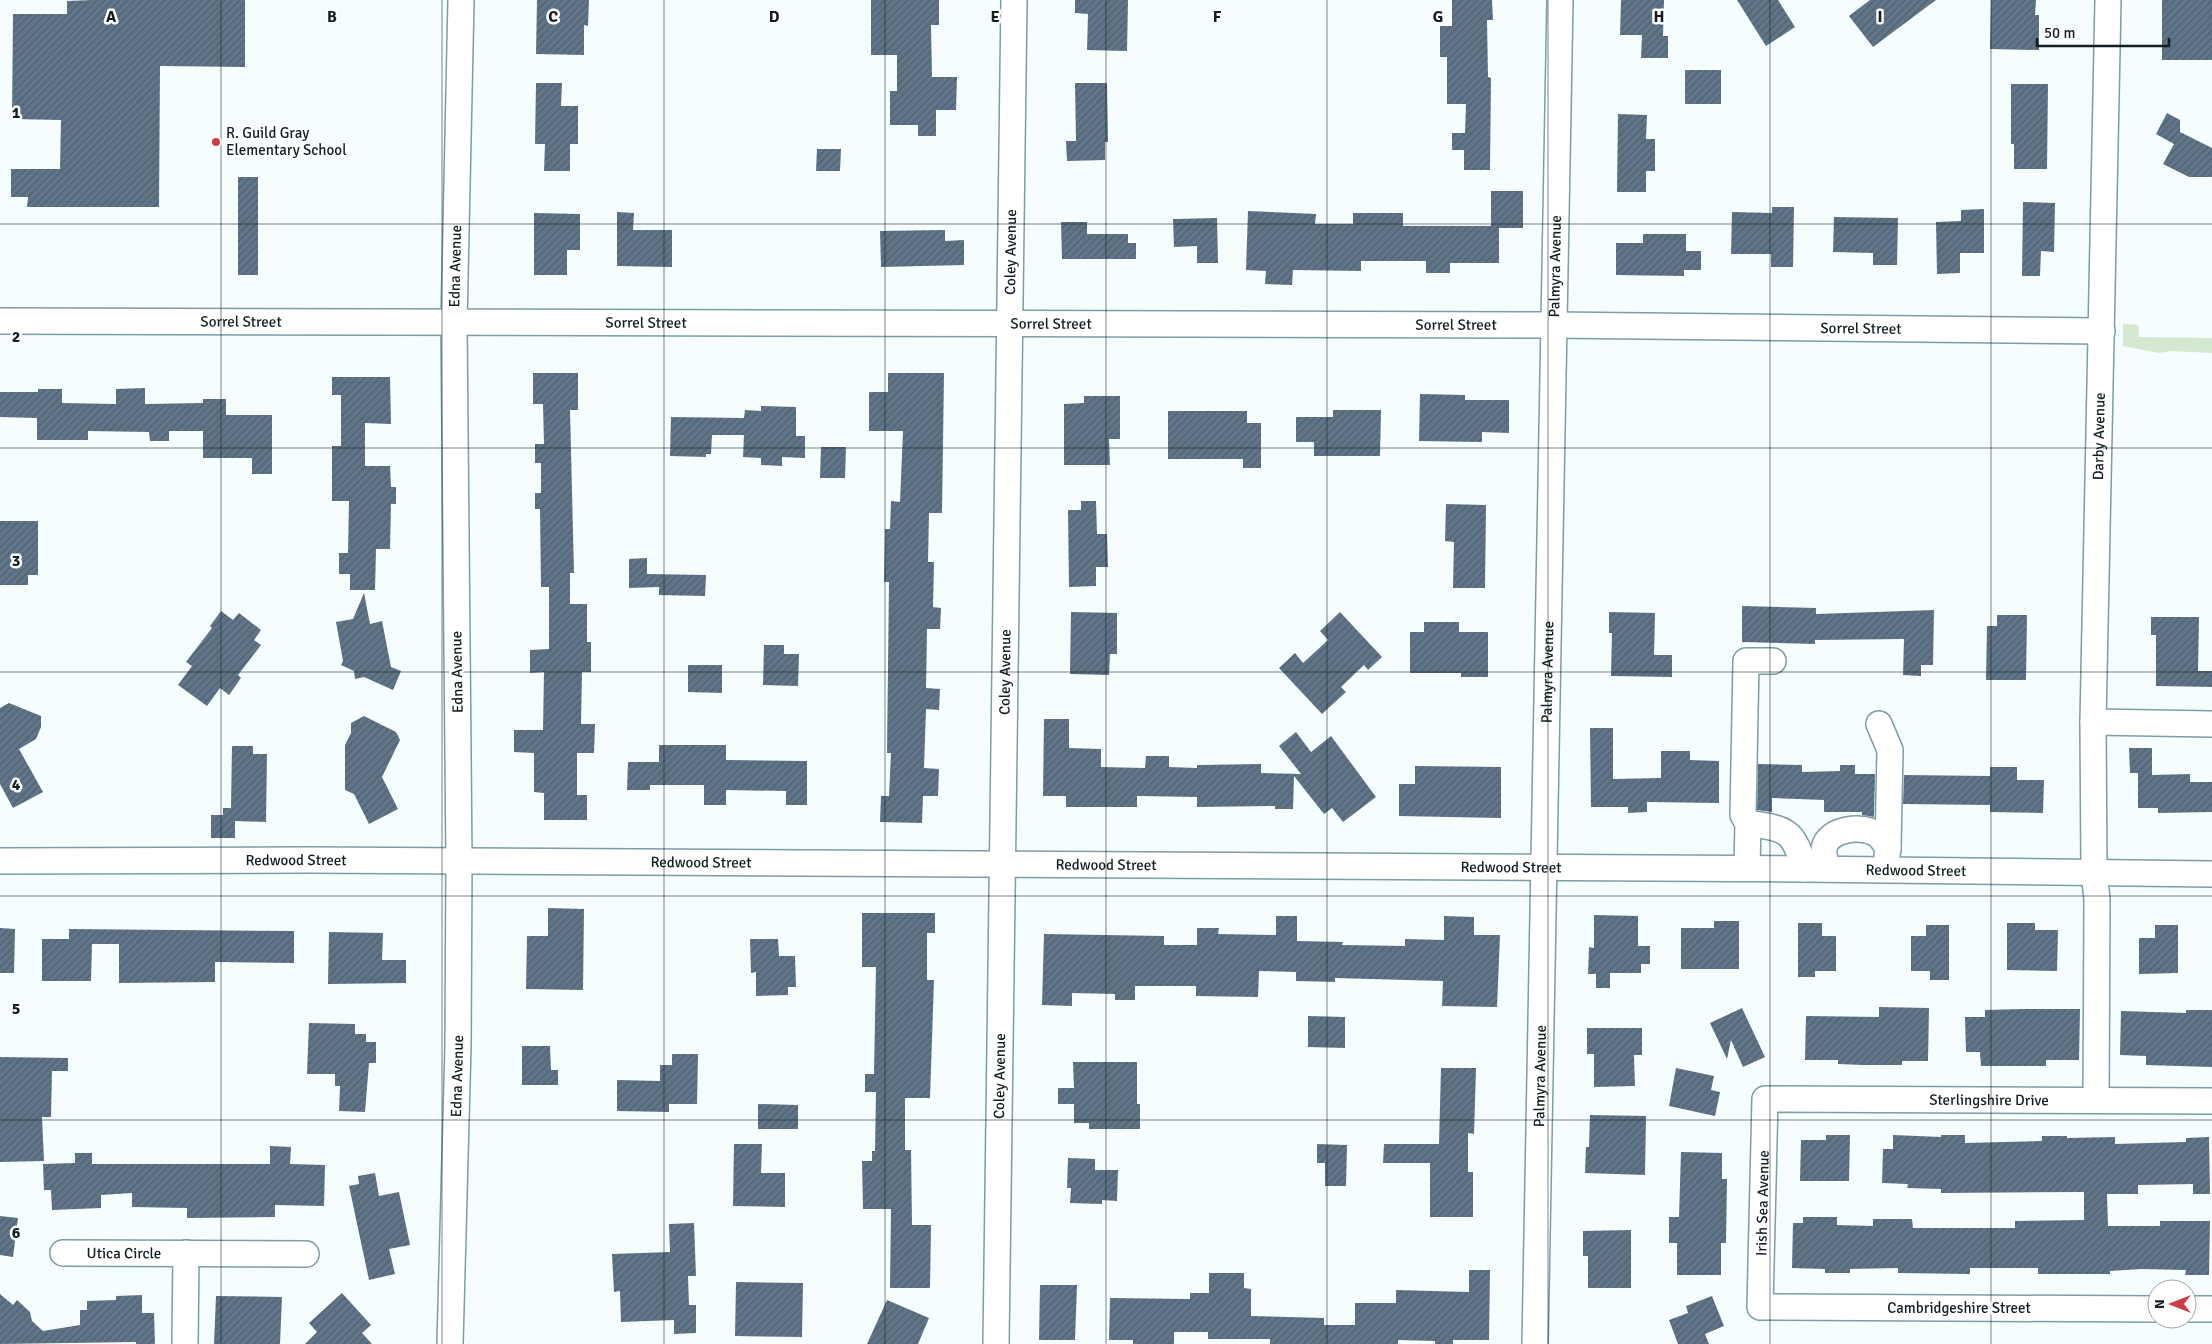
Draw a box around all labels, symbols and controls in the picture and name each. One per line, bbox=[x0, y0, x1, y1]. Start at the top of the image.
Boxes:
text: A bbox=[106, 7, 117, 27]
text: B bbox=[327, 7, 337, 27]
text: C bbox=[548, 7, 558, 27]
text: D bbox=[769, 7, 780, 27]
text: E bbox=[990, 7, 1000, 27]
text: F bbox=[1213, 7, 1222, 27]
text: G bbox=[1433, 7, 1443, 27]
text: H bbox=[1654, 7, 1664, 27]
text: I bbox=[1877, 7, 1883, 27]
scale bar bbox=[2037, 15, 2170, 47]
text: 50 m bbox=[2044, 24, 2075, 42]
text: 1 bbox=[12, 103, 21, 123]
place label: R. Guild Gray Elementary School bbox=[226, 124, 347, 159]
marker: R. Guild Gray Elementary School bbox=[210, 136, 222, 148]
street label: Coley Avenue bbox=[1001, 209, 1020, 295]
street label: Palmyra Avenue bbox=[1545, 215, 1565, 317]
street label: Edna Avenue bbox=[445, 225, 465, 308]
street label: Sorrel Street bbox=[200, 313, 282, 331]
street label: Sorrel Street bbox=[605, 314, 687, 332]
street label: Sorrel Street bbox=[1010, 315, 1092, 333]
street label: Sorrel Street bbox=[1415, 316, 1497, 334]
street label: Sorrel Street bbox=[1820, 319, 1902, 338]
text: 2 bbox=[12, 327, 20, 347]
street label: Darby Avenue bbox=[2089, 392, 2109, 480]
text: 3 bbox=[12, 551, 20, 571]
street label: Palmyra Avenue bbox=[1538, 621, 1557, 723]
street label: Coley Avenue bbox=[995, 629, 1015, 715]
street label: Edna Avenue bbox=[447, 631, 467, 713]
text: 4 bbox=[12, 775, 21, 795]
street label: Redwood Street bbox=[246, 851, 347, 869]
street label: Redwood Street bbox=[650, 853, 752, 872]
street label: Redwood Street bbox=[1055, 855, 1157, 874]
street label: Redwood Street bbox=[1460, 858, 1561, 877]
street label: Redwood Street bbox=[1865, 861, 1967, 880]
text: 5 bbox=[12, 999, 20, 1019]
street label: Palmyra Avenue bbox=[1530, 1025, 1550, 1127]
street label: Coley Avenue bbox=[990, 1033, 1009, 1119]
street label: Edna Avenue bbox=[447, 1035, 467, 1117]
street label: Sterlingshire Drive bbox=[1929, 1091, 2049, 1109]
street label: Irish Sea Avenue bbox=[1752, 1150, 1773, 1256]
text: 6 bbox=[12, 1223, 21, 1243]
street label: Utica Circle bbox=[87, 1244, 161, 1262]
north arrow bbox=[2147, 1279, 2197, 1329]
street label: Cambridgeshire Street bbox=[1887, 1299, 2031, 1317]
text: N bbox=[2151, 1299, 2168, 1309]

